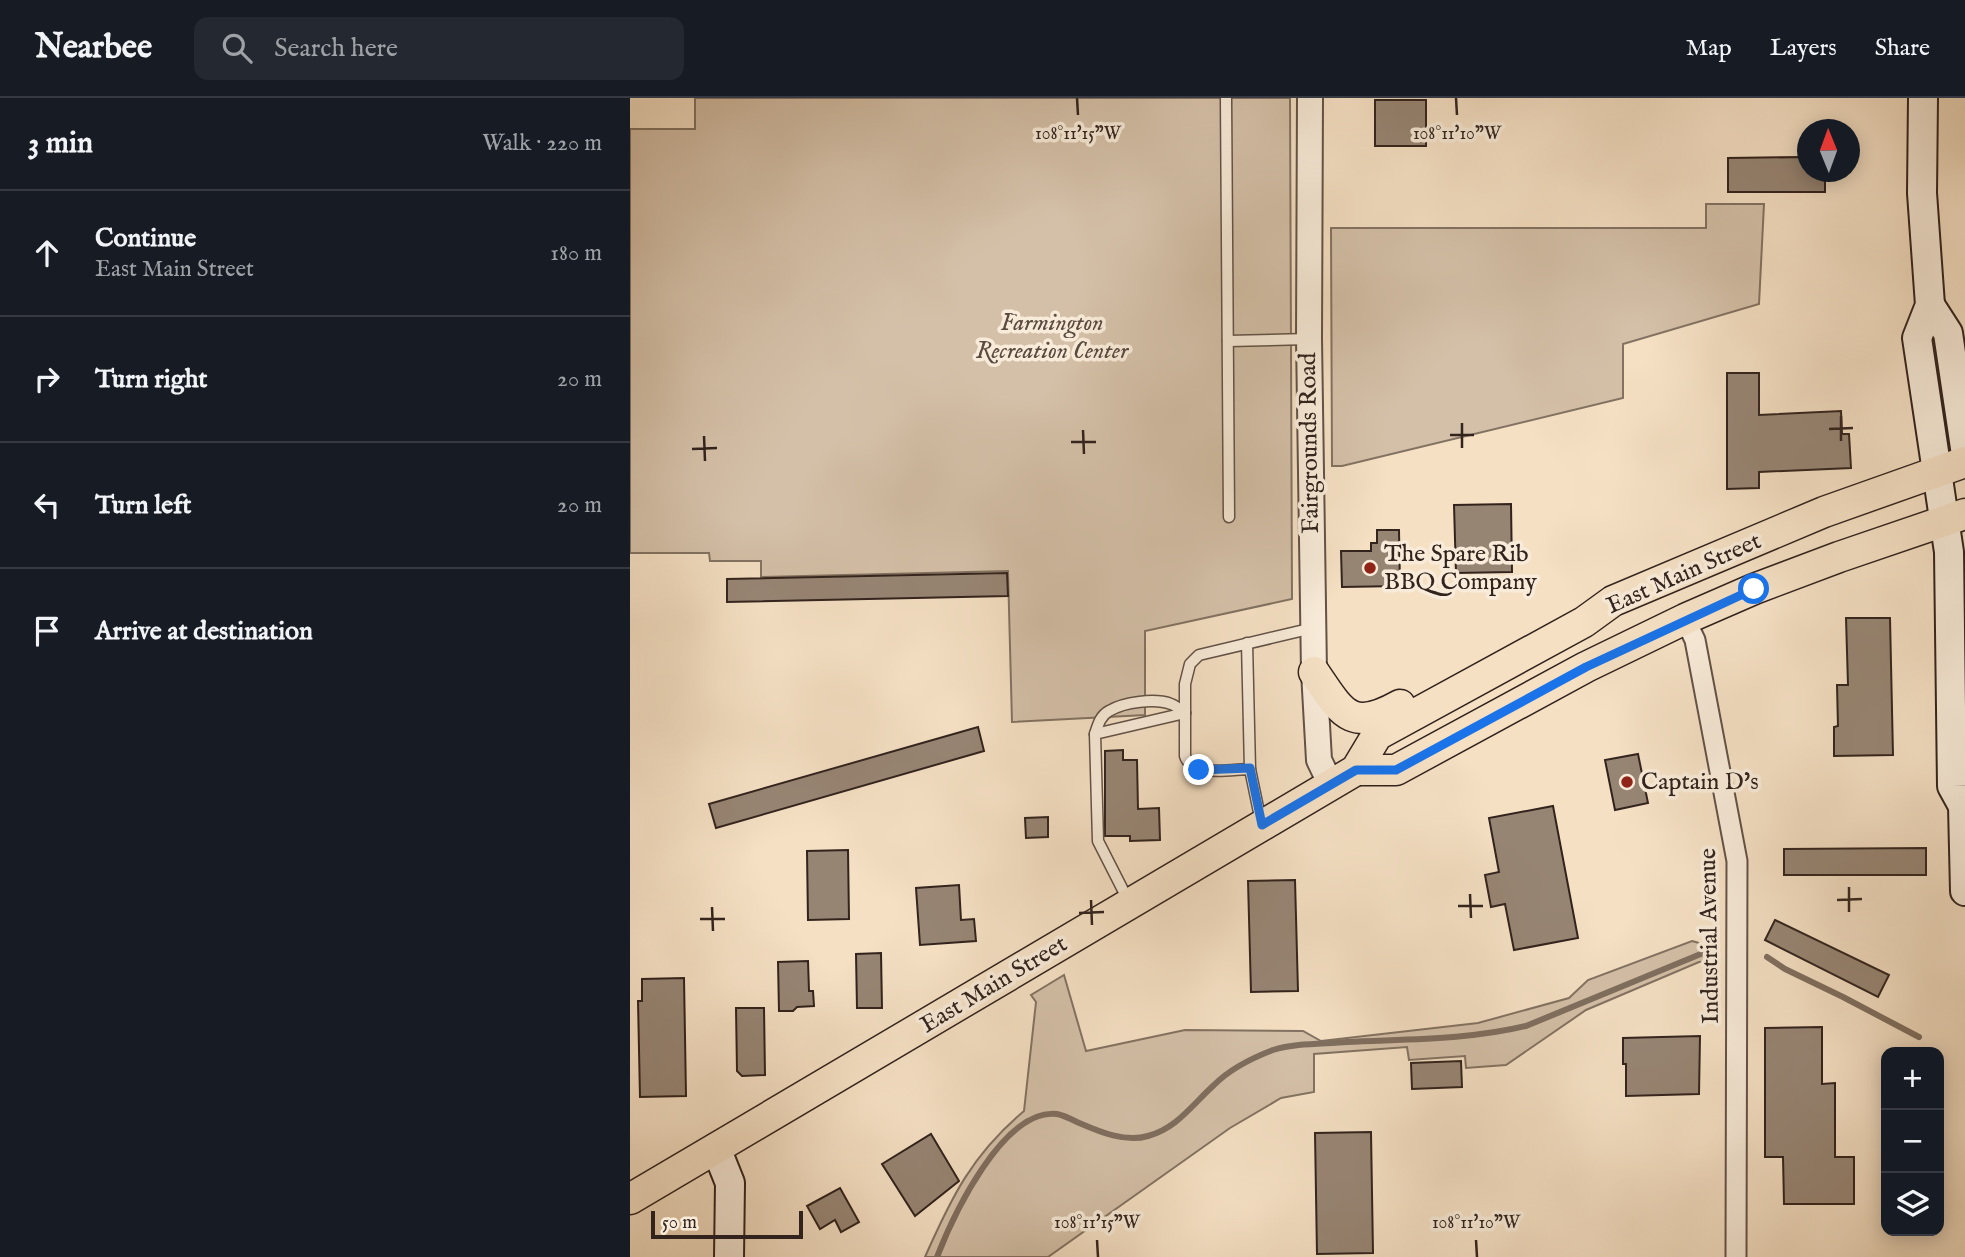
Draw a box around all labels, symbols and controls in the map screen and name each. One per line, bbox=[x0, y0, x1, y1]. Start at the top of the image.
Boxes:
search box bbox=[194, 17, 684, 80]
text: Nearbee bbox=[35, 27, 152, 69]
icon: search bbox=[218, 29, 256, 67]
text: Search here bbox=[274, 32, 398, 65]
text: Map bbox=[1686, 33, 1732, 64]
text: Layers bbox=[1770, 33, 1837, 64]
text: Share bbox=[1875, 33, 1930, 64]
north arrow bbox=[1797, 119, 1860, 182]
text: 108°11'15"W bbox=[1035, 123, 1122, 146]
text: 108°11'10"W bbox=[1413, 123, 1502, 146]
text: 3 min bbox=[28, 125, 93, 163]
text: Walk · 220 m bbox=[482, 129, 602, 158]
text: Continue bbox=[95, 222, 196, 255]
icon: ahead bbox=[28, 234, 66, 272]
text: 180 m bbox=[550, 239, 602, 268]
text: East Main Street bbox=[95, 255, 254, 284]
park label: Farmington Recreation Center bbox=[976, 308, 1130, 367]
street label: Fairgrounds Road bbox=[1293, 352, 1327, 534]
icon: right bbox=[28, 360, 66, 398]
text: Turn right bbox=[95, 363, 208, 396]
text: 20 m bbox=[557, 365, 602, 394]
icon: left bbox=[28, 486, 66, 524]
text: Turn left bbox=[95, 489, 192, 522]
text: 20 m bbox=[557, 491, 602, 520]
street label: East Main Street bbox=[1602, 526, 1766, 622]
place label: The Spare Rib BBQ Company bbox=[1384, 539, 1537, 598]
marker: The Spare Rib BBQ Company bbox=[1362, 560, 1378, 576]
route start bbox=[1738, 573, 1769, 604]
icon: arrive bbox=[28, 612, 66, 650]
text: Arrive at destination bbox=[95, 615, 313, 648]
route end bbox=[1183, 754, 1214, 785]
place label: Captain D's bbox=[1641, 767, 1759, 798]
marker: Captain D's bbox=[1619, 774, 1635, 790]
street label: Industrial Avenue bbox=[1693, 848, 1727, 1024]
street label: East Main Street bbox=[915, 929, 1073, 1041]
map controls bbox=[1881, 1047, 1944, 1236]
button: + bbox=[1881, 1047, 1944, 1110]
button: − bbox=[1881, 1110, 1944, 1173]
button: layers bbox=[1881, 1173, 1944, 1236]
scale bar bbox=[651, 1208, 803, 1240]
text: 50 m bbox=[662, 1211, 697, 1235]
text: 108°11'15"W bbox=[1054, 1212, 1141, 1235]
text: 108°11'10"W bbox=[1432, 1212, 1521, 1235]

